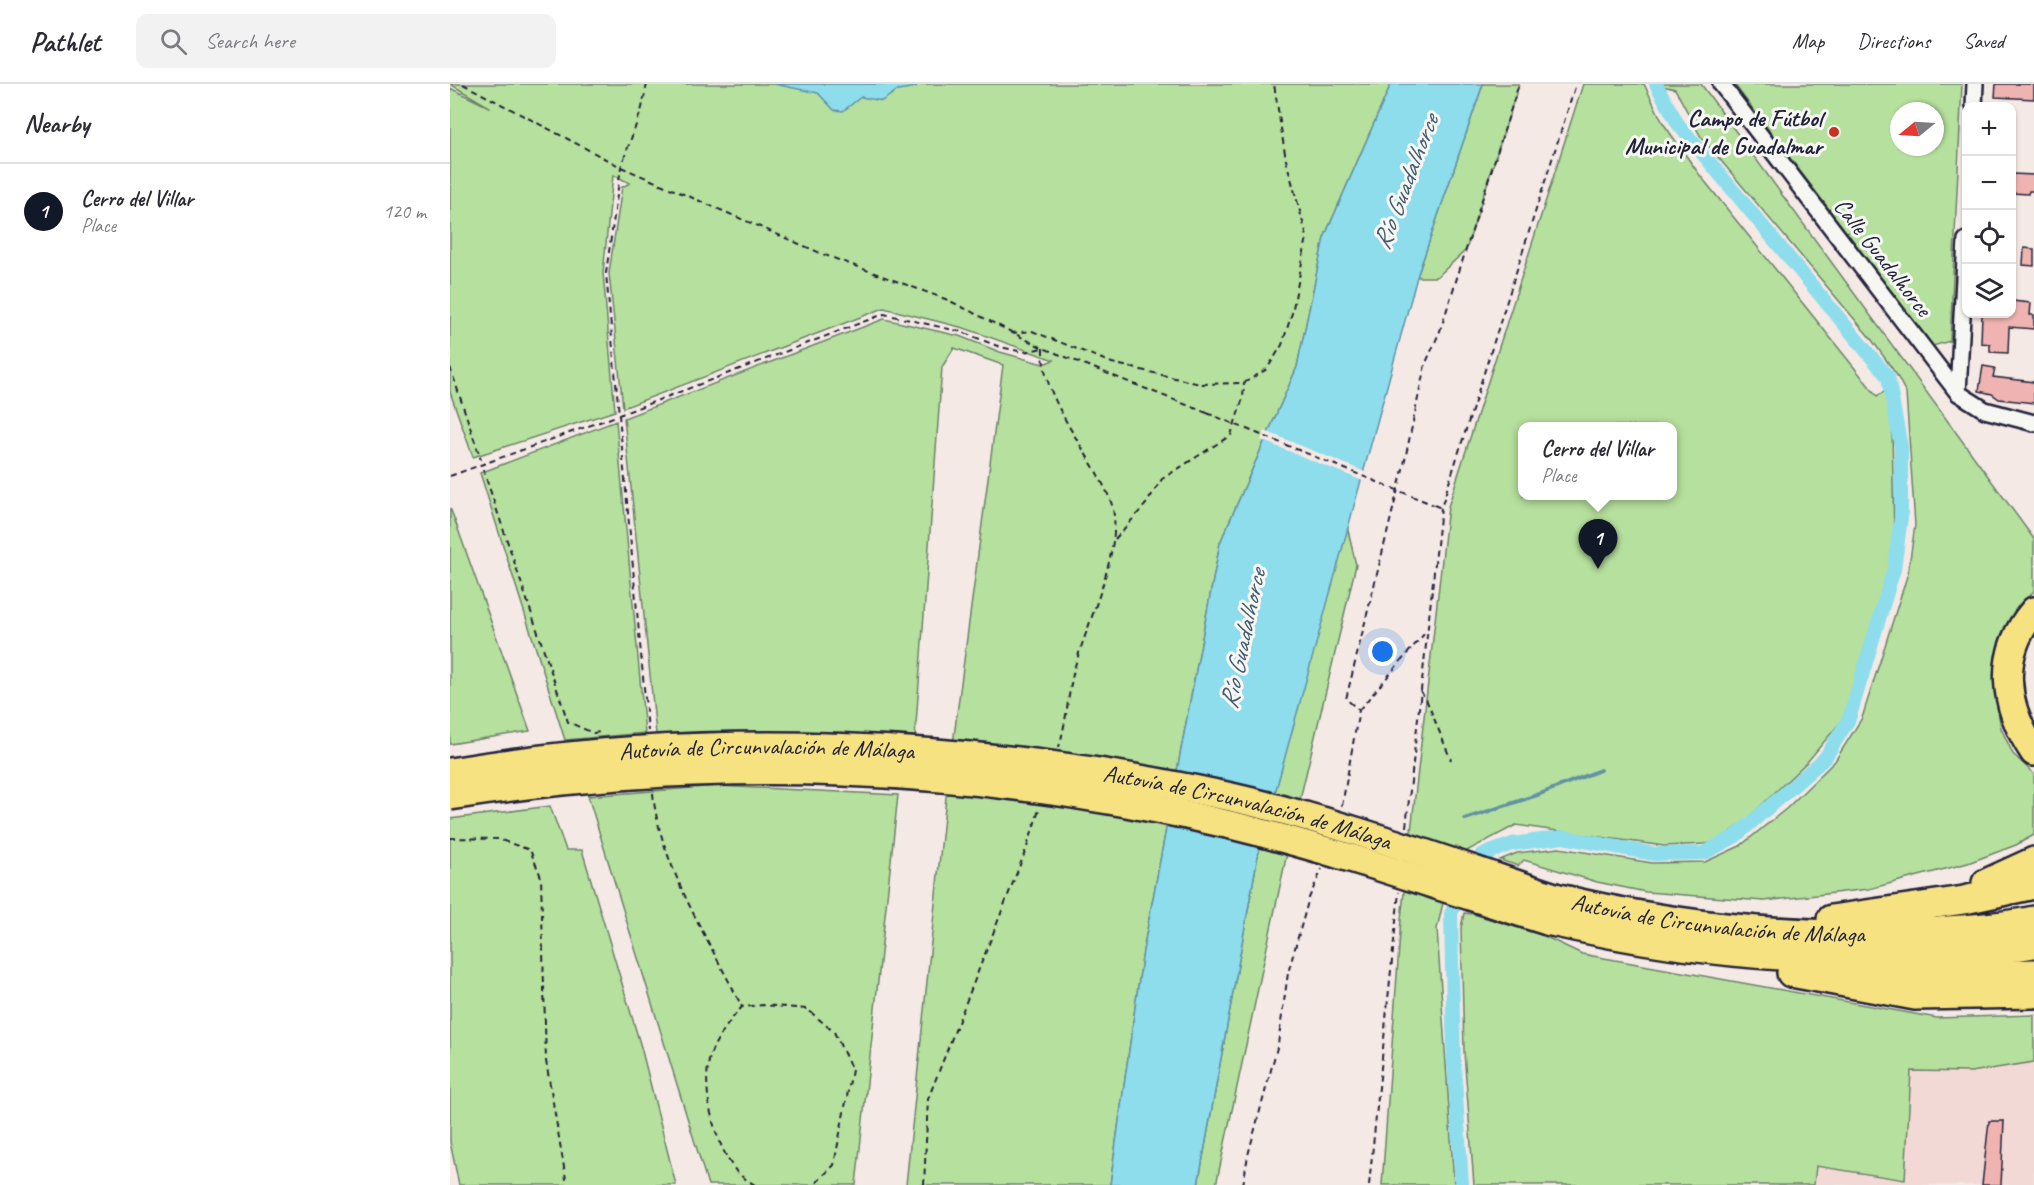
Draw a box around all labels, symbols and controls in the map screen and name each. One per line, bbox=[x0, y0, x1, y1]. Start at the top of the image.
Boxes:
search box bbox=[136, 14, 556, 68]
text: Pathlet bbox=[30, 24, 100, 59]
icon: search bbox=[157, 25, 190, 58]
text: Search here bbox=[205, 27, 295, 55]
text: Map bbox=[1792, 28, 1824, 54]
text: Directions bbox=[1857, 28, 1930, 54]
text: Saved bbox=[1963, 28, 2004, 54]
north arrow bbox=[1890, 102, 1944, 156]
map controls bbox=[1962, 102, 2016, 318]
button: + bbox=[1962, 102, 2016, 156]
place label: Campo de Fútbol Municipal de Guadalmar bbox=[1625, 103, 1827, 161]
text: Nearby bbox=[24, 107, 89, 140]
water label: Río Guadalhorce bbox=[1365, 107, 1447, 254]
marker: Campo de Fútbol Municipal de Guadalmar bbox=[1827, 125, 1841, 139]
button: − bbox=[1962, 156, 2016, 210]
text: Cerro del Villar bbox=[81, 185, 193, 213]
street label: Calle Guadalhorce bbox=[1827, 192, 1940, 324]
text: 1 bbox=[39, 199, 48, 224]
text: 120 m bbox=[383, 199, 426, 224]
button: locate bbox=[1962, 210, 2016, 264]
text: Place bbox=[81, 213, 116, 238]
button: layers bbox=[1962, 264, 2016, 318]
popup bbox=[1518, 422, 1677, 500]
text: Cerro del Villar bbox=[1541, 435, 1654, 463]
text: Place bbox=[1541, 463, 1576, 488]
pin: 1 bbox=[1578, 520, 1618, 569]
water label: Río Guadalhorce bbox=[1212, 563, 1274, 712]
your location bbox=[1368, 637, 1397, 666]
street label: Autovía de Circunvalación de Málaga bbox=[618, 731, 917, 767]
street label: Autovía de Circunvalación de Málaga bbox=[1101, 758, 1396, 857]
street label: Autovía de Circunvalación de Málaga bbox=[1569, 886, 1866, 949]

